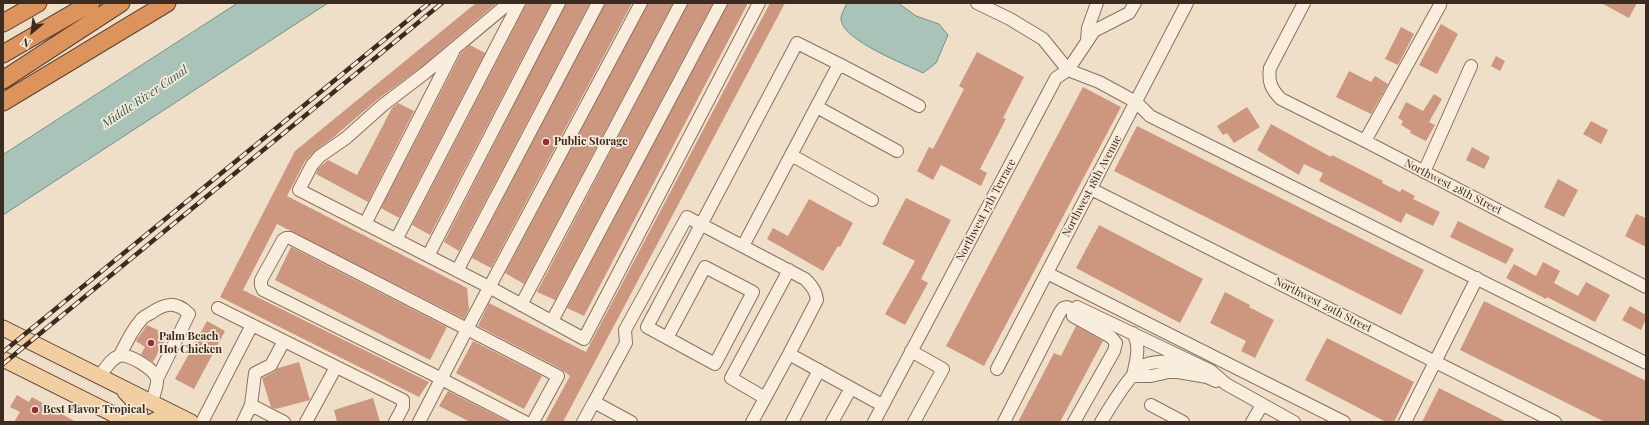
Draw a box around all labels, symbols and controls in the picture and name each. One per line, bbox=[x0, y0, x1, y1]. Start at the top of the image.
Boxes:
north arrow bbox=[12, 12, 52, 52]
text: N bbox=[19, 34, 33, 51]
water label: Middle River Canal bbox=[99, 63, 191, 131]
street label: Northwest 18th Avenue bbox=[1060, 133, 1124, 239]
place label: Public Storage bbox=[554, 135, 628, 149]
marker: Public Storage bbox=[541, 137, 551, 147]
street label: Northwest 17th Terrace bbox=[953, 157, 1019, 263]
street label: Northwest 28th Street bbox=[1402, 157, 1504, 217]
street label: Northwest 29th Street bbox=[1272, 275, 1374, 335]
place label: Palm Beach Hot Chicken bbox=[159, 330, 222, 356]
marker: Palm Beach Hot Chicken bbox=[146, 338, 156, 348]
place label: Best Flavor Tropical bbox=[43, 403, 145, 417]
marker: Best Flavor Tropical bbox=[30, 405, 40, 415]

